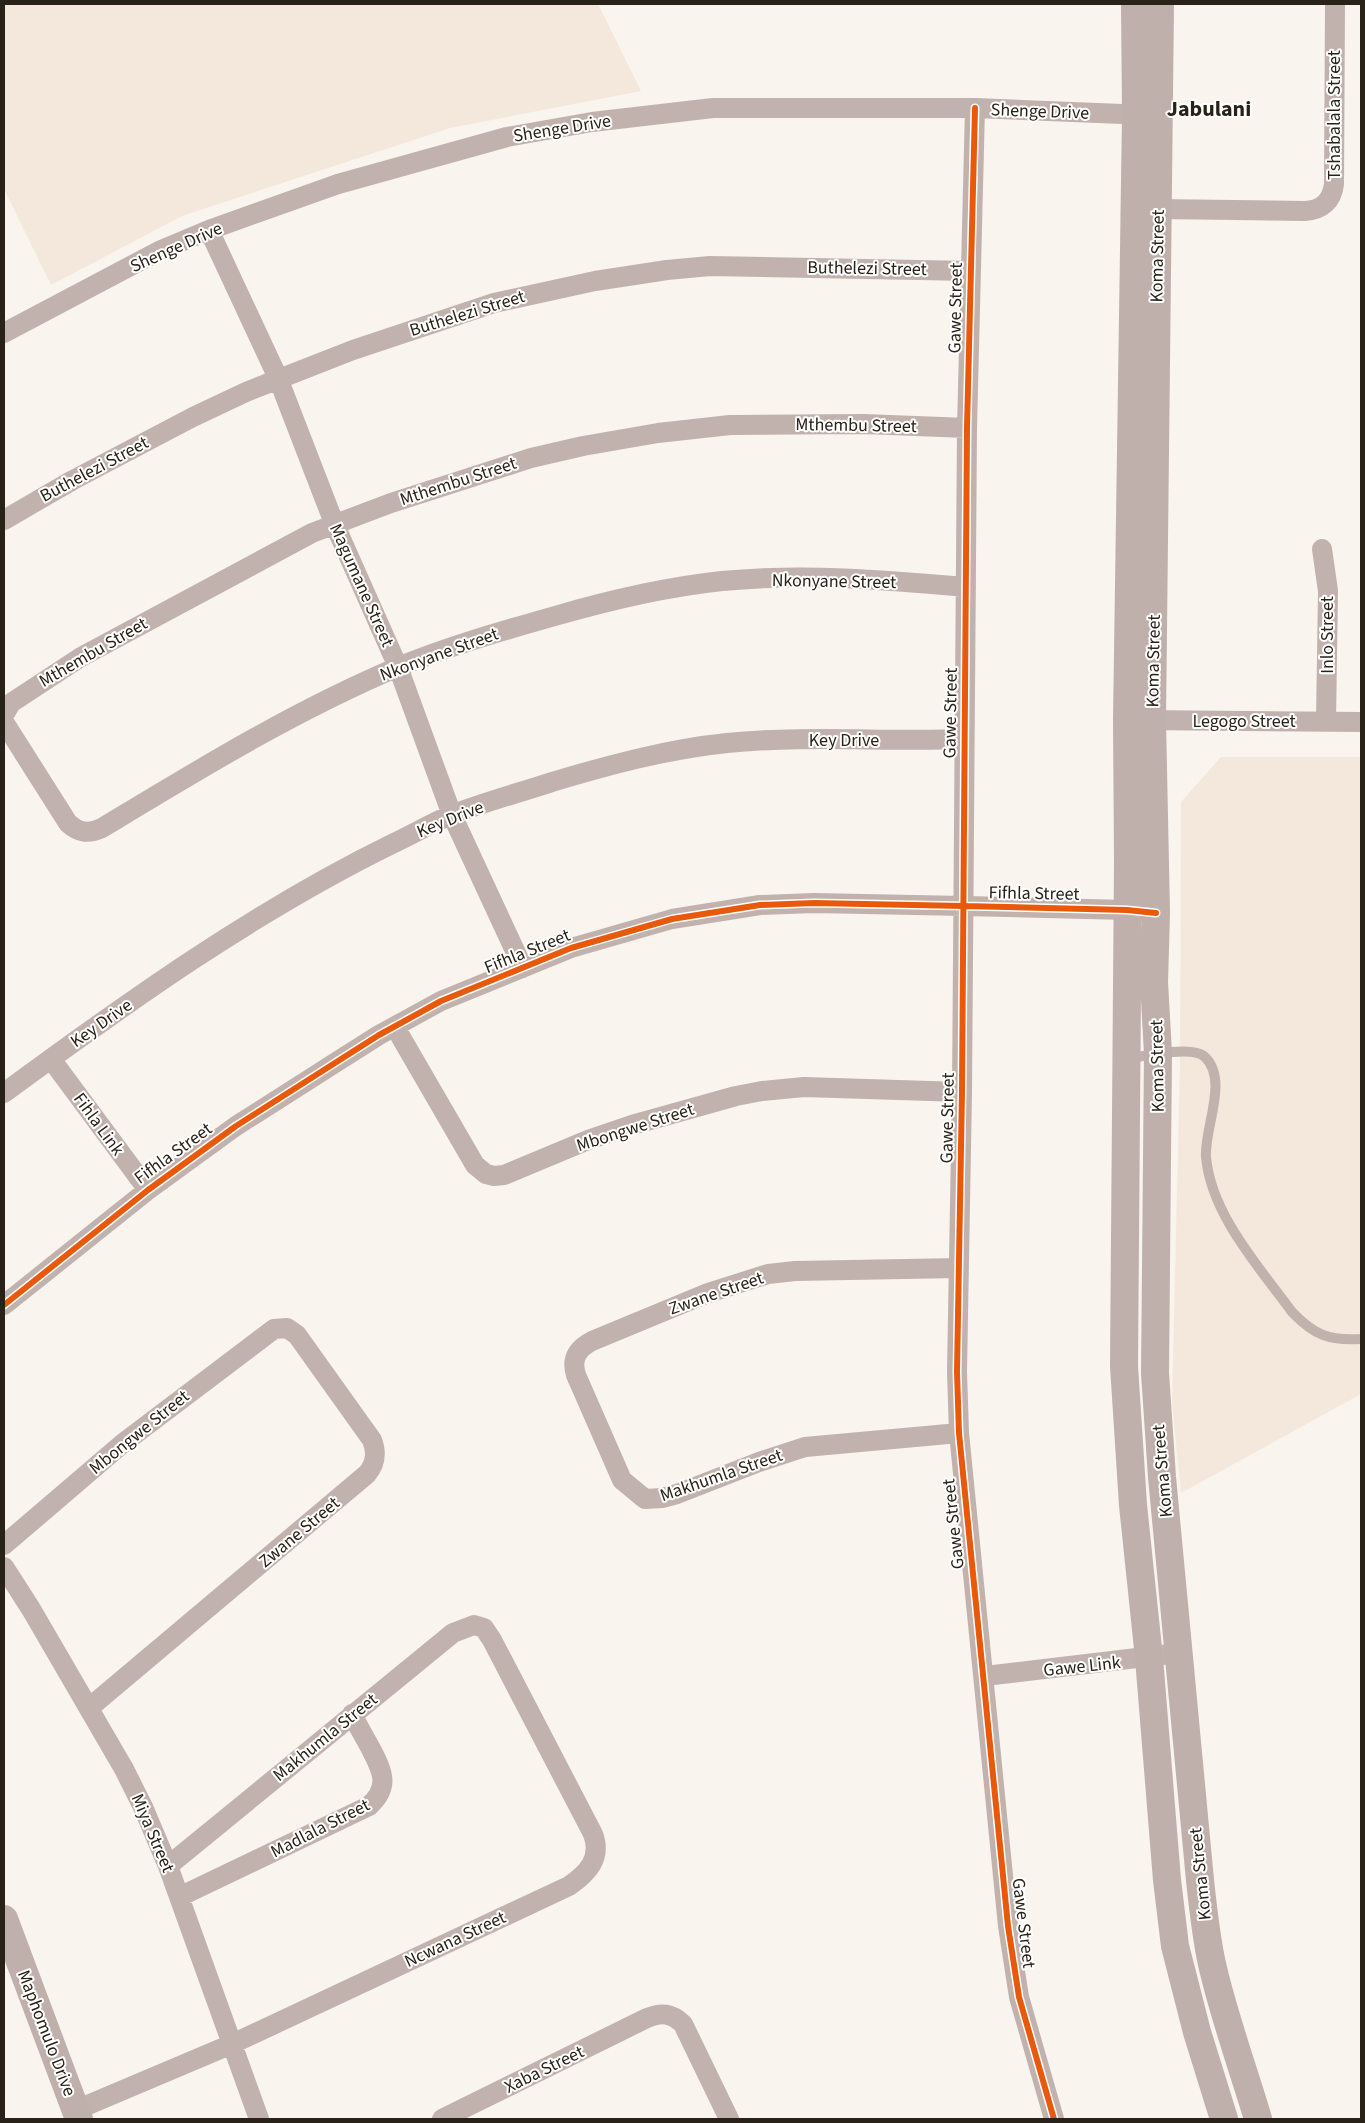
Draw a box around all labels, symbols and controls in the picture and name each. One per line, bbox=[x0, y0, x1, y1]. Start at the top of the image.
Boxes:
street label: Tshabalala Street bbox=[1322, 50, 1347, 180]
district label: Jabulani bbox=[1167, 93, 1251, 125]
street label: Shenge Drive bbox=[990, 97, 1090, 126]
street label: Shenge Drive bbox=[511, 108, 613, 149]
street label: Koma Street bbox=[1144, 209, 1171, 303]
street label: Shenge Drive bbox=[126, 216, 226, 279]
street label: Buthelezi Street bbox=[807, 255, 927, 282]
street label: Gawe Street bbox=[942, 262, 969, 354]
street label: Buthelezi Street bbox=[406, 284, 528, 343]
street label: Mthembu Street bbox=[795, 412, 917, 439]
street label: Buthelezi Street bbox=[36, 430, 153, 509]
street label: Mthembu Street bbox=[397, 451, 520, 512]
street label: Magumane Street bbox=[323, 520, 400, 651]
street label: Nkonyane Street bbox=[772, 568, 896, 595]
street label: Inlo Street bbox=[1315, 596, 1340, 674]
street label: Mthembu Street bbox=[34, 611, 152, 694]
street label: Koma Street bbox=[1140, 614, 1167, 708]
street label: Nkonyane Street bbox=[376, 621, 502, 687]
street label: Gawe Street bbox=[937, 667, 964, 759]
street label: Legogo Street bbox=[1192, 709, 1296, 734]
street label: Key Drive bbox=[809, 728, 879, 753]
street label: Key Drive bbox=[413, 795, 488, 844]
street label: Fifhla Street bbox=[988, 880, 1080, 907]
street label: Fifhla Street bbox=[480, 923, 574, 980]
street label: Key Drive bbox=[65, 993, 137, 1054]
street label: Koma Street bbox=[1144, 1019, 1171, 1113]
street label: Gawe Street bbox=[934, 1072, 961, 1164]
street label: Fihla Link bbox=[67, 1088, 130, 1161]
street label: Mbongwe Street bbox=[573, 1097, 697, 1158]
street label: Fifhla Street bbox=[129, 1117, 217, 1190]
street label: Zwane Street bbox=[665, 1266, 767, 1321]
street label: Mbongwe Street bbox=[84, 1384, 195, 1481]
street label: Koma Street bbox=[1146, 1424, 1179, 1518]
street label: Makhumla Street bbox=[657, 1443, 786, 1508]
street label: Gawe Street bbox=[936, 1478, 971, 1570]
street label: Zwane Street bbox=[253, 1491, 345, 1574]
street label: Gawe Link bbox=[1042, 1650, 1122, 1683]
street label: Makhumla Street bbox=[268, 1687, 383, 1787]
street label: Miya Street bbox=[125, 1790, 180, 1876]
street label: Madlala Street bbox=[266, 1793, 374, 1864]
street label: Koma Street bbox=[1183, 1827, 1218, 1921]
street label: Gawe Street bbox=[1006, 1877, 1041, 1970]
street label: Ncwana Street bbox=[400, 1905, 510, 1974]
street label: Maphomulo Drive bbox=[11, 1966, 82, 2100]
street label: Xaba Street bbox=[500, 2039, 588, 2099]

